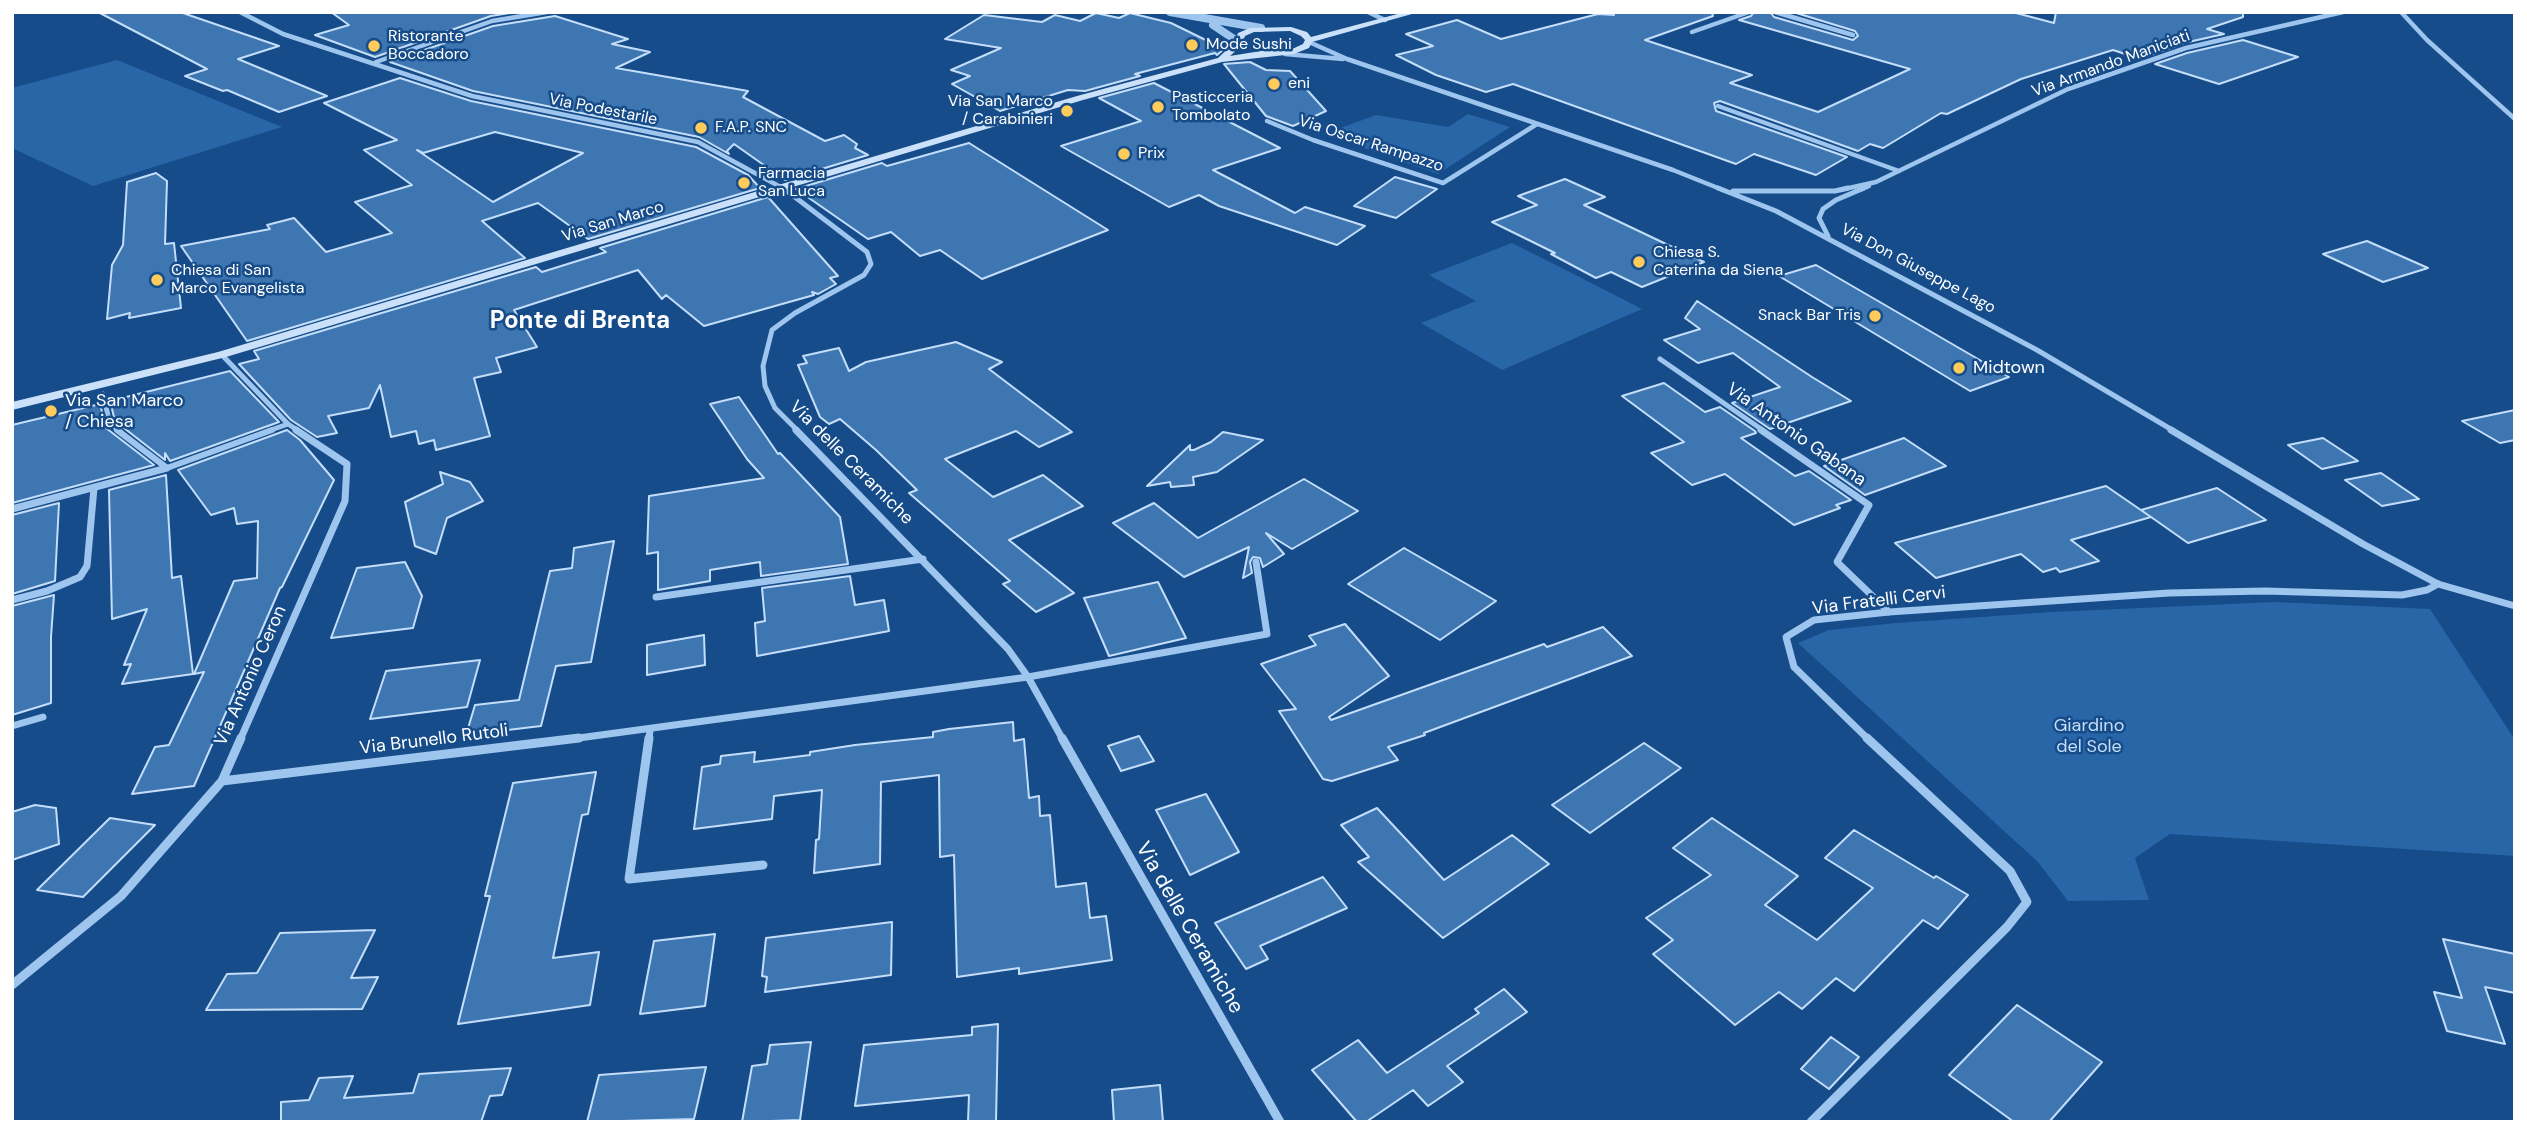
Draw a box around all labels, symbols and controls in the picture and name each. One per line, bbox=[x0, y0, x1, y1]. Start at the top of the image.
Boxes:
street label: Via Armando Maniciati bbox=[2029, 26, 2193, 102]
place label: Ristorante Boccadoro bbox=[388, 27, 469, 65]
place label: Mode Sushi bbox=[1206, 35, 1292, 55]
marker: Mode Sushi bbox=[1184, 37, 1200, 53]
marker: Ristorante Boccadoro bbox=[366, 38, 382, 54]
place label: eni bbox=[1288, 74, 1310, 94]
marker: eni bbox=[1266, 76, 1282, 92]
place label: Pasticceria Tombolato bbox=[1172, 88, 1253, 126]
street label: Via Podestarile bbox=[547, 90, 659, 130]
place label: Via San Marco / Carabinieri bbox=[948, 92, 1053, 130]
marker: Pasticceria Tombolato bbox=[1150, 99, 1166, 115]
marker: Via San Marco / Carabinieri bbox=[1059, 103, 1075, 119]
street label: Via Oscar Rampazzo bbox=[1296, 112, 1446, 176]
place label: F.A.P. SNC bbox=[715, 118, 787, 138]
marker: F.A.P. SNC bbox=[693, 120, 709, 136]
place label: Prix bbox=[1138, 144, 1165, 164]
marker: Prix bbox=[1116, 146, 1132, 162]
place label: Farmacia San Luca bbox=[758, 164, 825, 202]
marker: Farmacia San Luca bbox=[736, 175, 752, 191]
street label: Via San Marco bbox=[560, 197, 666, 247]
street label: Via Don Giuseppe Lago bbox=[1837, 220, 1999, 318]
place label: Chiesa S. Caterina da Siena bbox=[1653, 243, 1783, 281]
marker: Chiesa S. Caterina da Siena bbox=[1631, 254, 1647, 270]
place label: Chiesa di San Marco Evangelista bbox=[171, 261, 304, 299]
marker: Chiesa di San Marco Evangelista bbox=[149, 272, 165, 288]
place label: Snack Bar Tris bbox=[1758, 306, 1861, 326]
district label: Ponte di Brenta bbox=[490, 308, 670, 336]
marker: Snack Bar Tris bbox=[1867, 308, 1883, 324]
place label: Midtown bbox=[1973, 357, 2045, 379]
marker: Midtown bbox=[1951, 360, 1967, 376]
street label: Via Antonio Gabana bbox=[1722, 379, 1870, 491]
place label: Via San Marco / Chiesa bbox=[65, 390, 184, 432]
street label: Via delle Ceramiche bbox=[785, 397, 917, 529]
marker: Via San Marco / Chiesa bbox=[43, 403, 59, 419]
street label: Via Fratelli Cervi bbox=[1811, 582, 1947, 620]
street label: Via Antonio Ceron bbox=[210, 603, 292, 749]
park label: Giardino del Sole bbox=[2054, 715, 2124, 758]
street label: Via Brunello Rutoli bbox=[358, 720, 510, 760]
street label: Via delle Ceramiche bbox=[1130, 838, 1248, 1018]

